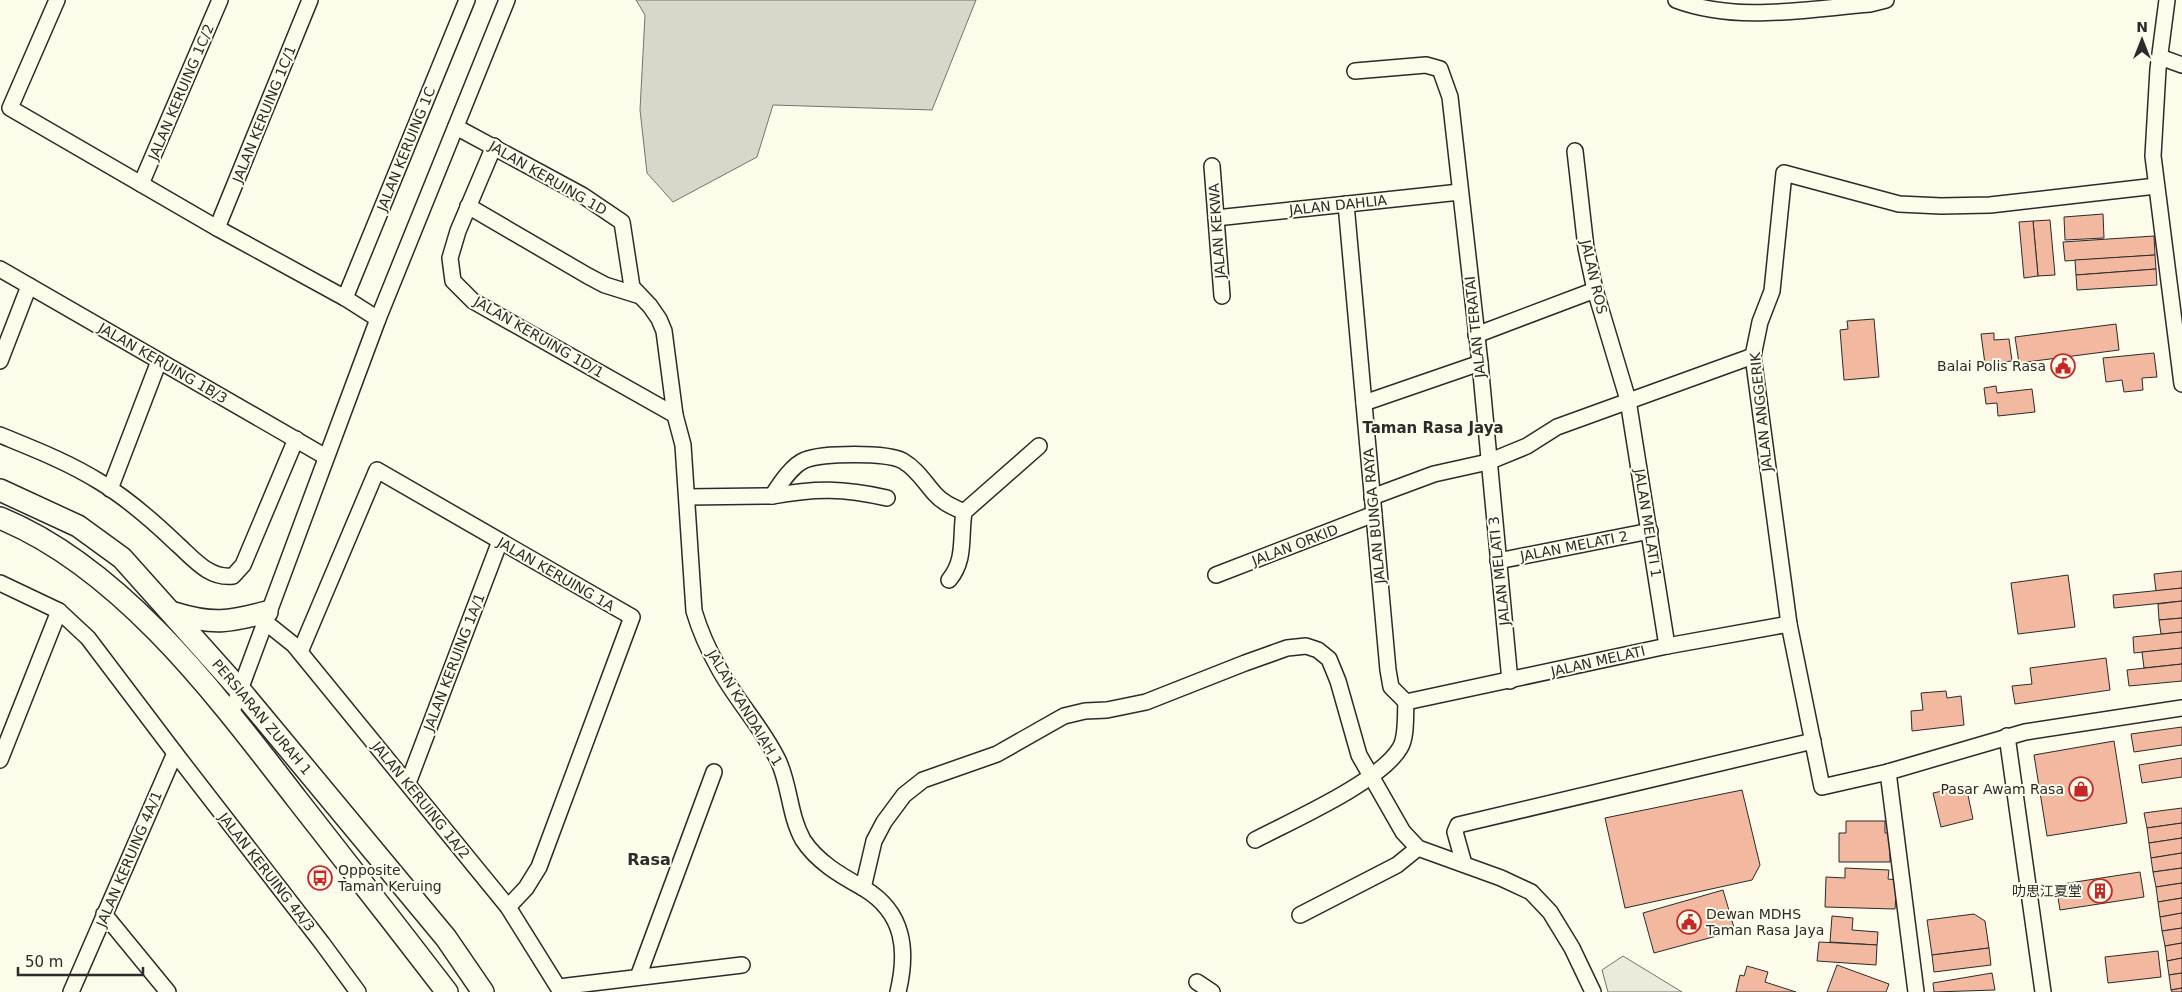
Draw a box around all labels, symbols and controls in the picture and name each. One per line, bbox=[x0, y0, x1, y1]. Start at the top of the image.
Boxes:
north arrow bbox=[2117, 15, 2167, 65]
text: N bbox=[2136, 19, 2148, 35]
street label: JALAN KERUING 1C/2 bbox=[145, 22, 217, 163]
street label: JALAN KERUING 1C/1 bbox=[229, 43, 299, 186]
street label: JALAN KERUING 1C bbox=[373, 84, 438, 214]
street label: JALAN KERUING 1D bbox=[485, 137, 610, 218]
street label: JALAN KEKWA bbox=[1206, 182, 1228, 280]
street label: JALAN DAHLIA bbox=[1287, 192, 1388, 218]
street label: JALAN ROS bbox=[1577, 237, 1610, 316]
street label: JALAN TERATAI bbox=[1462, 275, 1488, 380]
street label: JALAN KERUING 1D/1 bbox=[470, 293, 607, 381]
street label: JALAN KERUING 1B/3 bbox=[95, 319, 230, 406]
street label: JALAN ANGGERIK bbox=[1747, 351, 1775, 473]
public building icon: Balai Polis Rasa bbox=[2050, 353, 2076, 379]
place label: Balai Polis Rasa bbox=[1937, 358, 2046, 374]
district label: Taman Rasa Jaya bbox=[1362, 419, 1504, 437]
street label: JALAN BUNGA RAYA bbox=[1360, 447, 1388, 585]
street label: JALAN MELATI 1 bbox=[1631, 467, 1664, 578]
street label: JALAN MELATI 3 bbox=[1485, 516, 1513, 627]
street label: JALAN ORKID bbox=[1249, 521, 1340, 569]
street label: JALAN MELATI 2 bbox=[1518, 528, 1629, 565]
street label: JALAN KERUING 1A bbox=[494, 533, 618, 614]
street label: JALAN KERUING 1A/1 bbox=[420, 591, 488, 734]
street label: JALAN MELATI bbox=[1548, 642, 1647, 680]
street label: JALAN KANDAIAH 1 bbox=[703, 646, 786, 769]
street label: PERSIARAN ZURAH 1 bbox=[209, 656, 315, 778]
street label: JALAN KERUING 1A/2 bbox=[368, 737, 473, 862]
shop icon: Pasar Awam Rasa bbox=[2068, 776, 2094, 802]
place label: Pasar Awam Rasa bbox=[1941, 781, 2064, 797]
street label: JALAN KERUING 4A/1 bbox=[93, 789, 165, 930]
street label: JALAN KERUING 4A/3 bbox=[215, 809, 318, 934]
district label: Rasa bbox=[627, 850, 671, 869]
place label: Opposite Taman Keruing bbox=[337, 862, 442, 894]
bus stop icon: Opposite Taman Keruing bbox=[307, 865, 333, 891]
building icon: 叻思江夏堂 bbox=[2087, 878, 2113, 904]
place label: 叻思江夏堂 bbox=[2012, 883, 2082, 899]
place label: Dewan MDHS Taman Rasa Jaya bbox=[1705, 906, 1824, 938]
public building icon: Dewan MDHS Taman Rasa Jaya bbox=[1676, 909, 1702, 935]
scale bar bbox=[18, 944, 142, 976]
text: 50 m bbox=[25, 953, 63, 971]

